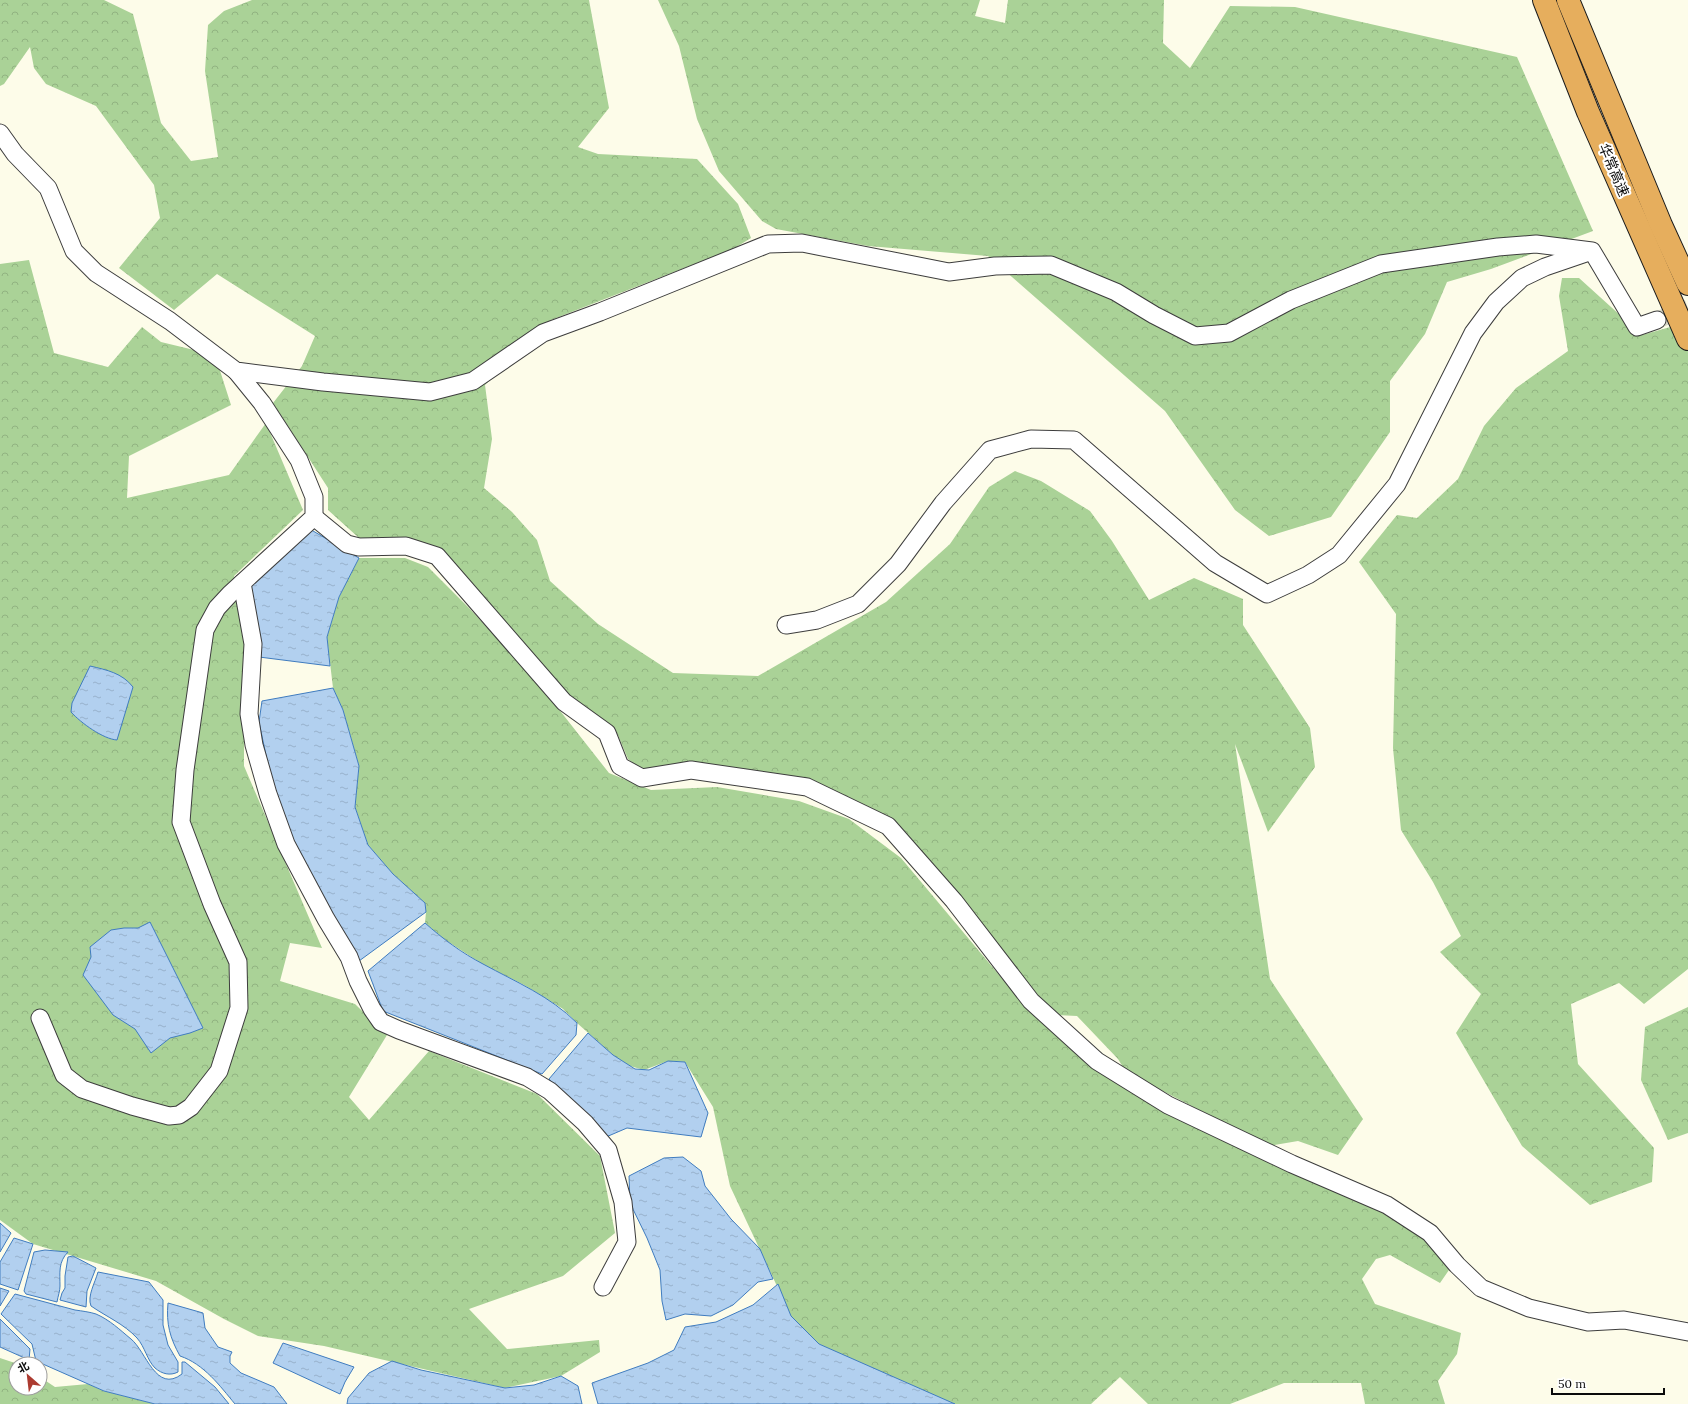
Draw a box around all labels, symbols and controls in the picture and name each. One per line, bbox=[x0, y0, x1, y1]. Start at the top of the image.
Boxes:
street label: 华常高速 bbox=[1595, 141, 1633, 199]
north arrow bbox=[8, 1356, 48, 1396]
text: 北 bbox=[15, 1358, 31, 1376]
scale bar bbox=[1552, 1370, 1664, 1396]
text: 50 m bbox=[1558, 1376, 1586, 1391]

